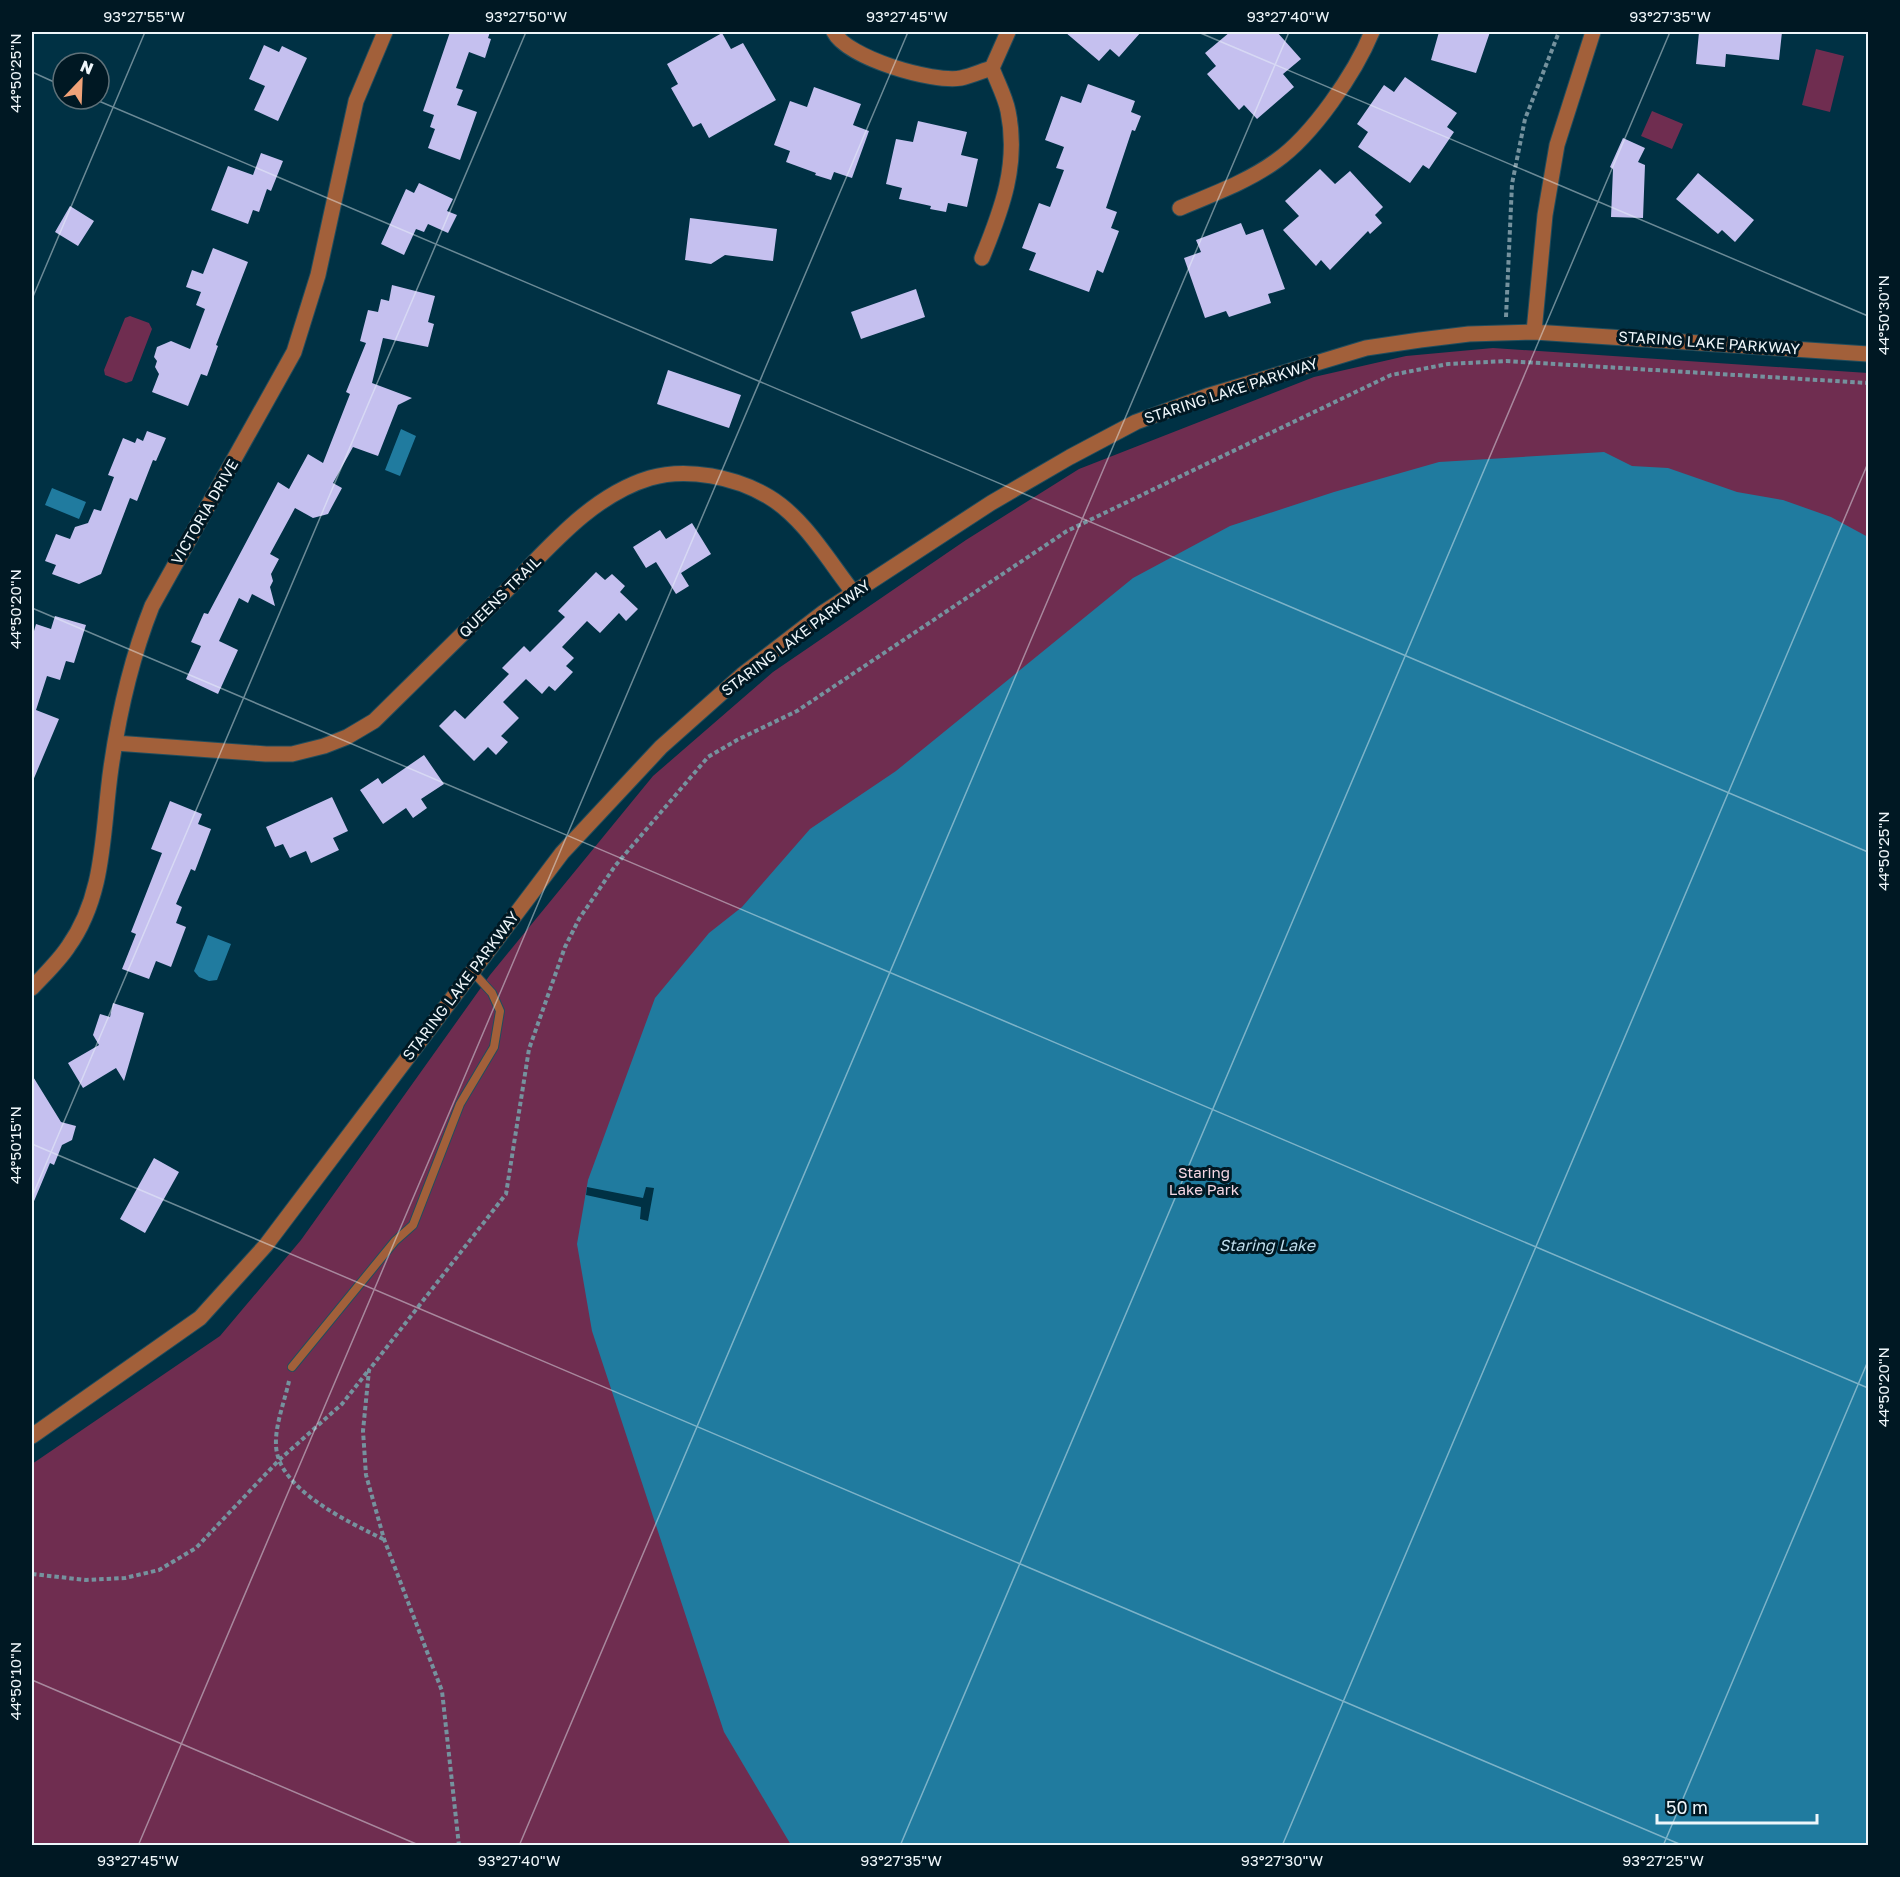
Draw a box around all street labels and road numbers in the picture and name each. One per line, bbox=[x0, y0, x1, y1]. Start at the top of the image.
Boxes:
street label: STARING LAKE PARKWAY bbox=[1618, 327, 1801, 357]
street label: STARING LAKE PARKWAY bbox=[1142, 353, 1320, 427]
street label: VICTORIA DRIVE bbox=[167, 456, 241, 567]
street label: QUEENS TRAIL bbox=[455, 551, 544, 641]
street label: STARING LAKE PARKWAY bbox=[717, 575, 874, 699]
street label: STARING LAKE PARKWAY bbox=[398, 907, 522, 1063]

